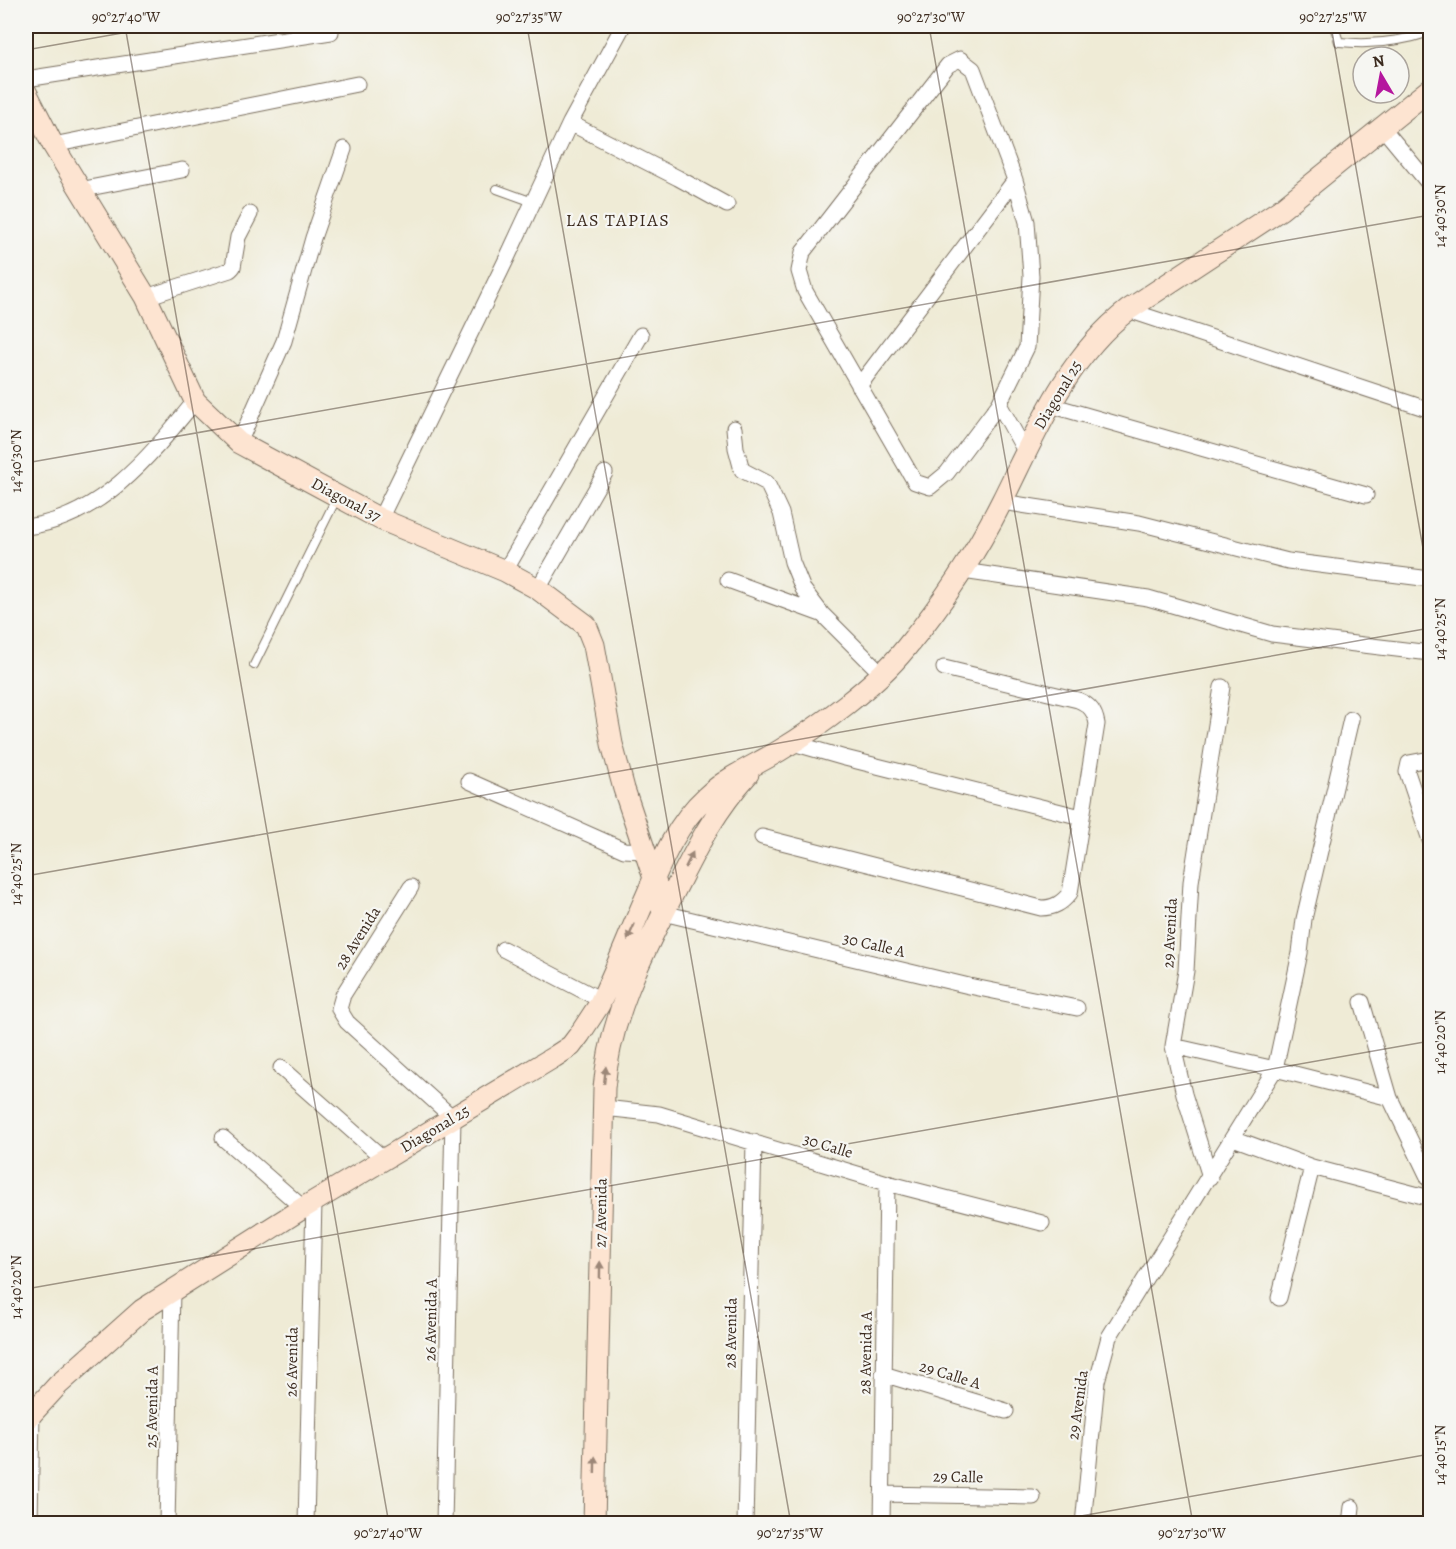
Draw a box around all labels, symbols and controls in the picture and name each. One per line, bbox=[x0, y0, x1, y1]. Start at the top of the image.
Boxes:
text: 90°27'40"W bbox=[92, 7, 160, 27]
text: 90°27'35"W bbox=[496, 7, 562, 27]
text: 90°27'30"W bbox=[897, 7, 965, 27]
text: 90°27'25"W bbox=[1299, 7, 1367, 27]
north arrow bbox=[1351, 45, 1411, 105]
text: N bbox=[1371, 49, 1387, 73]
text: 14°40'30"N bbox=[1430, 184, 1450, 248]
district label: LAS TAPIAS bbox=[566, 208, 670, 232]
street label: Diagonal 25 bbox=[1029, 356, 1087, 434]
text: 14°40'30"N bbox=[6, 429, 26, 493]
street label: Diagonal 37 bbox=[307, 472, 385, 528]
text: 14°40'25"N bbox=[1430, 597, 1450, 660]
text: 14°40'25"N bbox=[6, 842, 26, 905]
one-way arrow bbox=[685, 852, 694, 869]
street label: 29 Avenida bbox=[1157, 897, 1183, 969]
street label: 28 Avenida bbox=[330, 902, 386, 974]
one-way arrow bbox=[626, 923, 635, 941]
street label: 30 Calle A bbox=[841, 927, 908, 963]
text: 14°40'20"N bbox=[1430, 1010, 1450, 1074]
one-way arrow bbox=[600, 1066, 610, 1085]
street label: Diagonal 25 bbox=[396, 1100, 474, 1158]
street label: 30 Calle bbox=[800, 1128, 856, 1164]
street label: 27 Avenida bbox=[589, 1177, 613, 1248]
text: 14°40'20"N bbox=[6, 1255, 26, 1319]
one-way arrow bbox=[595, 1261, 605, 1280]
street label: 26 Avenida A bbox=[419, 1278, 443, 1362]
street label: 28 Avenida bbox=[719, 1297, 743, 1369]
street label: 28 Avenida A bbox=[854, 1310, 878, 1395]
street label: 26 Avenida bbox=[280, 1326, 304, 1397]
street label: 29 Calle A bbox=[917, 1355, 984, 1395]
street label: 25 Avenida A bbox=[140, 1365, 164, 1448]
street label: 29 Avenida bbox=[1062, 1368, 1094, 1441]
text: 14°40'15"N bbox=[1430, 1424, 1450, 1485]
one-way arrow bbox=[591, 1456, 600, 1475]
street label: 29 Calle bbox=[933, 1466, 983, 1488]
text: 90°27'40"W bbox=[354, 1523, 422, 1543]
text: 90°27'35"W bbox=[757, 1523, 823, 1543]
text: 90°27'30"W bbox=[1158, 1523, 1226, 1543]

